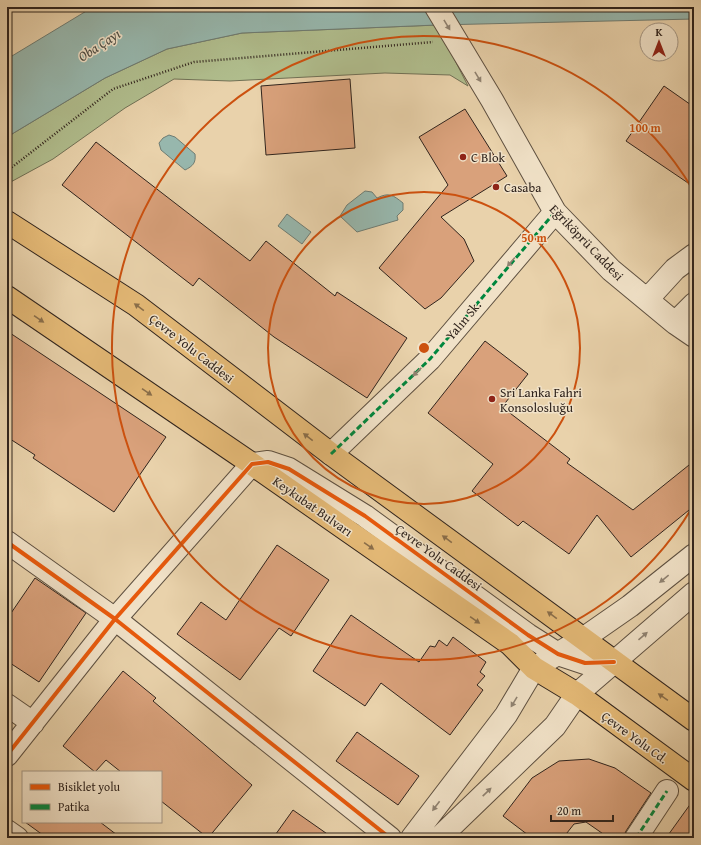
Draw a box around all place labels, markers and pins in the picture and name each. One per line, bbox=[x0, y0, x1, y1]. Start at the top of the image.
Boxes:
place label: C Blok bbox=[471, 148, 506, 167]
marker: C Blok bbox=[458, 152, 468, 162]
place label: Casaba bbox=[504, 178, 542, 197]
marker: Casaba bbox=[491, 182, 501, 192]
centre of rings bbox=[417, 341, 431, 355]
place label: Sri Lanka Fahri Konsolosluğu bbox=[500, 383, 582, 417]
marker: Sri Lanka Fahri Konsolosluğu bbox=[487, 394, 497, 404]

